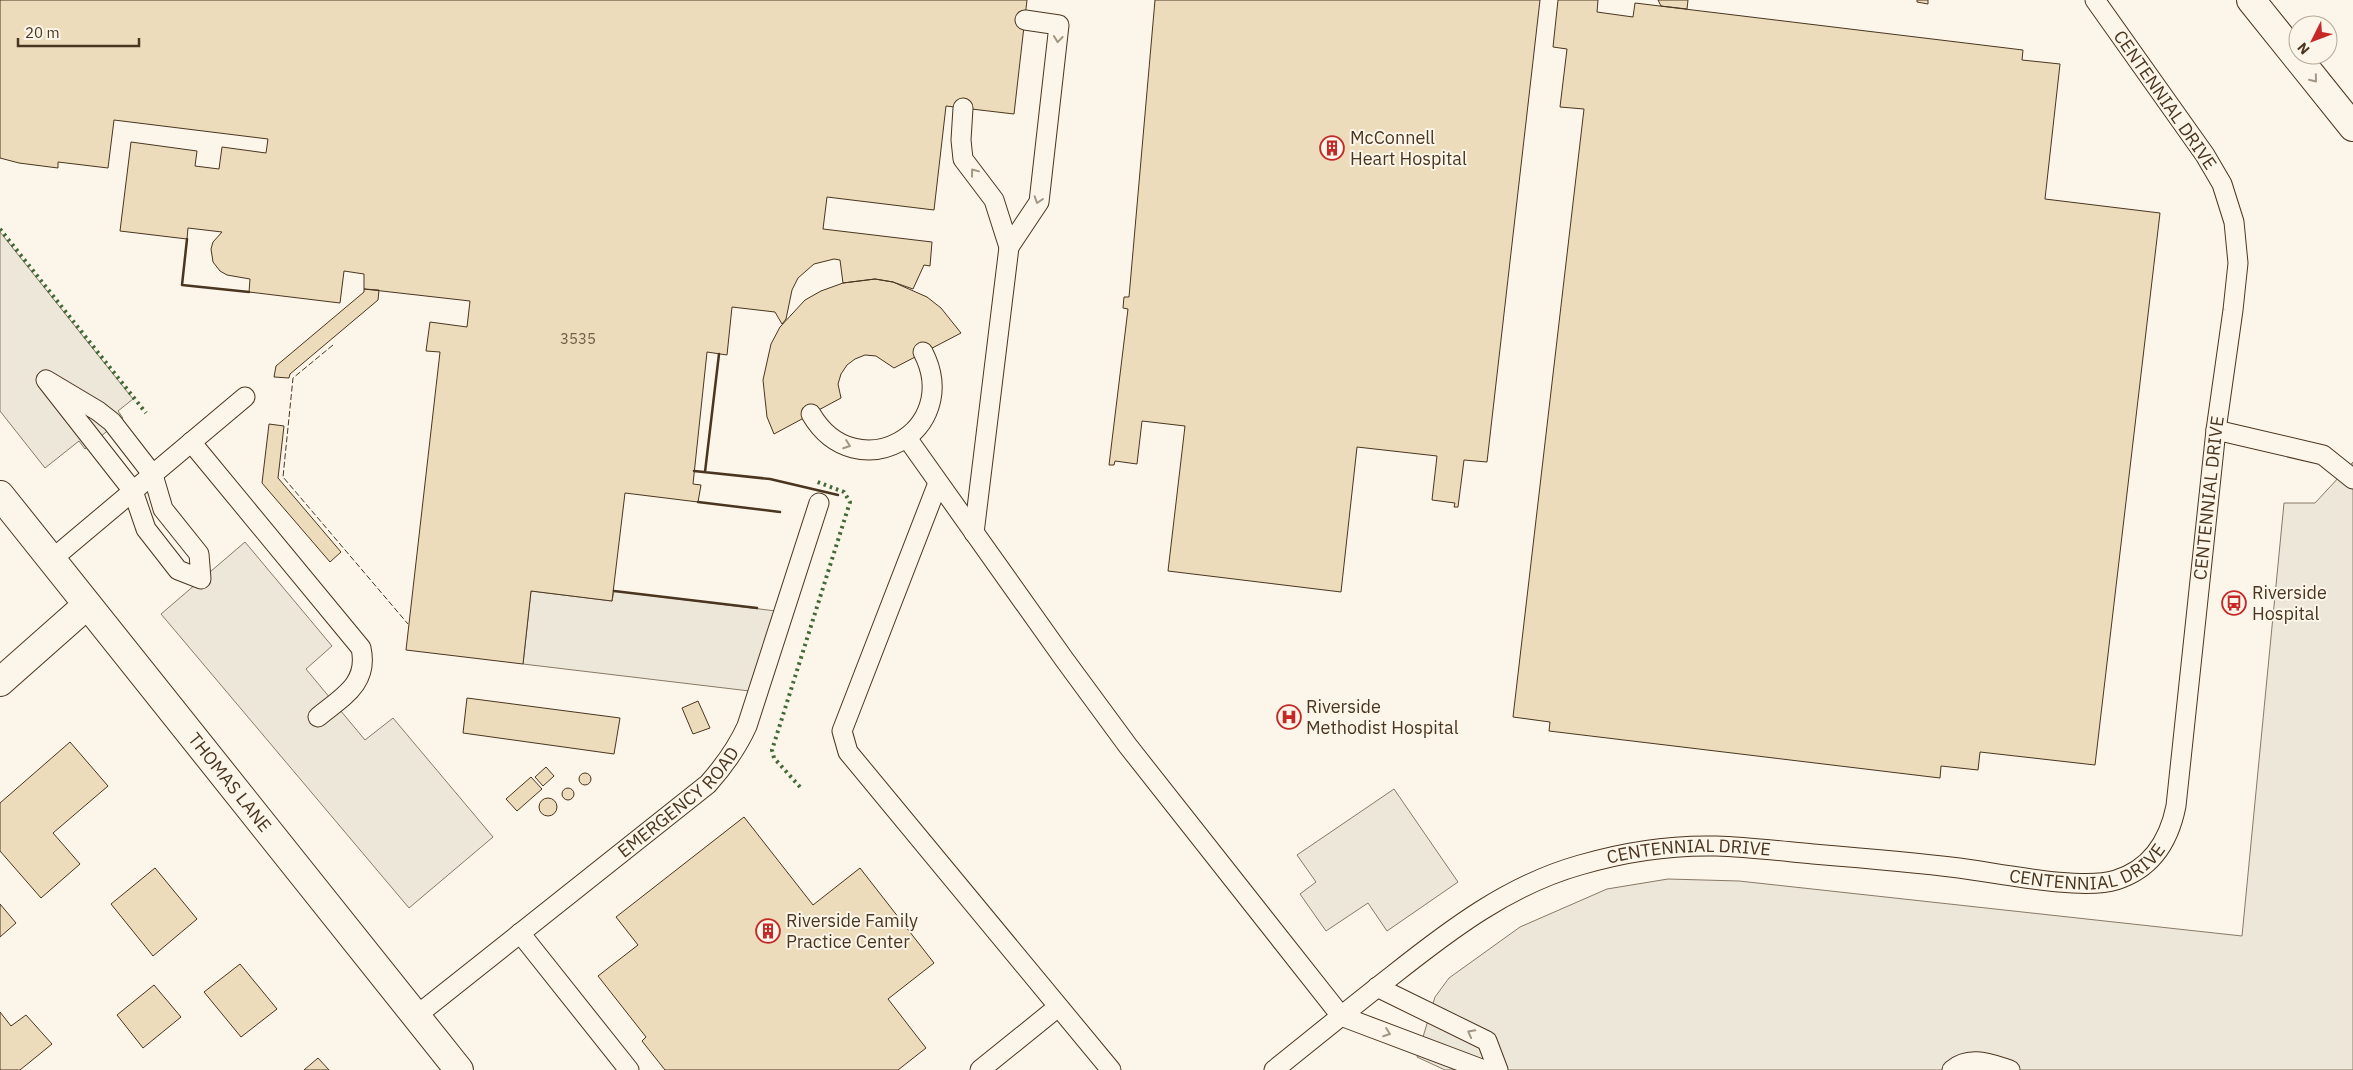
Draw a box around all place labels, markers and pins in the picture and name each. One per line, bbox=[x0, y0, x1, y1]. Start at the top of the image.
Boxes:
place label: McConnell Heart Hospital bbox=[1350, 126, 1467, 170]
building icon: McConnell Heart Hospital bbox=[1319, 135, 1345, 161]
place label: Riverside Hospital bbox=[2252, 581, 2327, 625]
bus stop icon: Riverside Hospital bbox=[2221, 590, 2247, 616]
place label: Riverside Methodist Hospital bbox=[1306, 695, 1459, 739]
hospital icon: Riverside Methodist Hospital bbox=[1276, 704, 1302, 730]
place label: Riverside Family Practice Center bbox=[786, 909, 918, 953]
building icon: Riverside Family Practice Center bbox=[755, 918, 781, 944]

